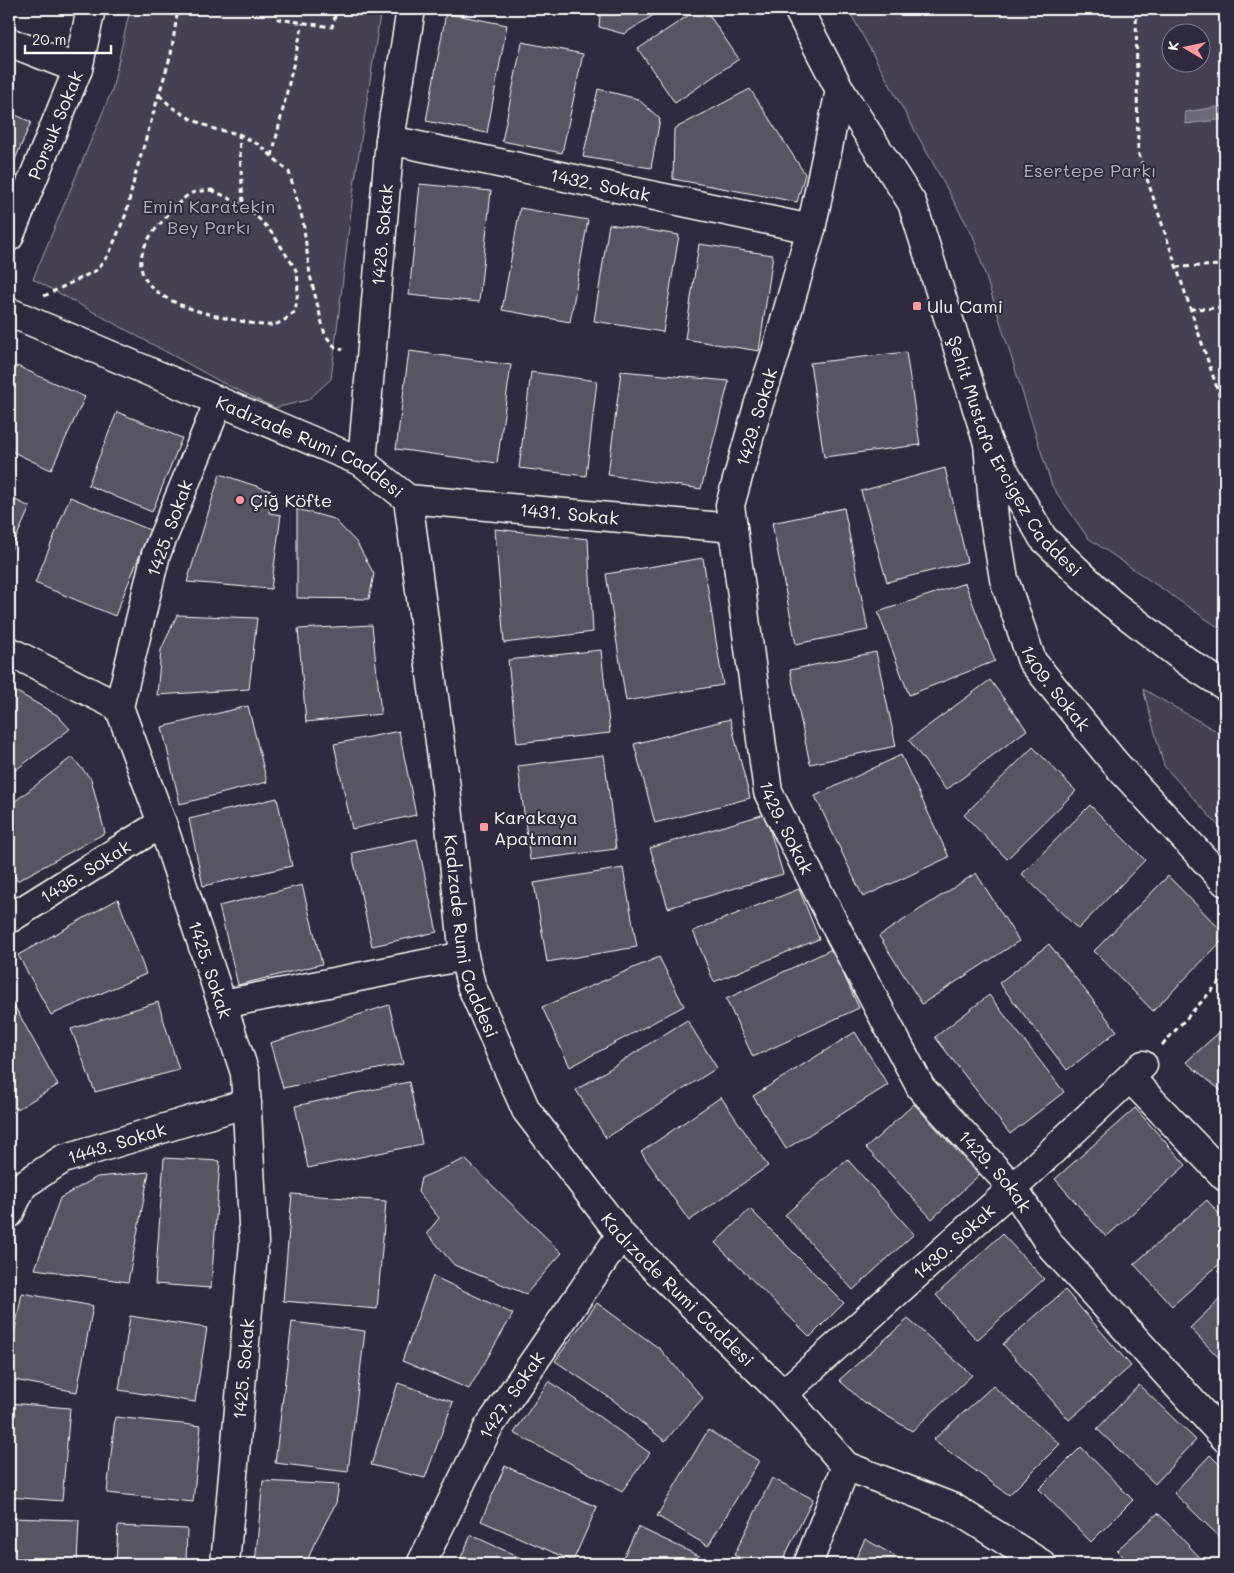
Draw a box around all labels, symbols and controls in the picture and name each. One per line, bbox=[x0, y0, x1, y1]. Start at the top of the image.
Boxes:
scale bar bbox=[25, 22, 111, 54]
north arrow bbox=[1162, 22, 1212, 72]
text: 20 m bbox=[32, 29, 66, 49]
text: K bbox=[1163, 40, 1183, 52]
street label: Porsuk Sokak bbox=[22, 67, 88, 183]
park label: Esertepe Parkı bbox=[1024, 158, 1156, 182]
street label: 1432. Sokak bbox=[548, 162, 652, 207]
street label: 1428. Sokak bbox=[365, 183, 398, 287]
park label: Emin Karatekin Bey Parkı bbox=[143, 194, 275, 239]
place label: Ulu Cami bbox=[927, 294, 1003, 318]
marker: Ulu Cami bbox=[911, 300, 923, 312]
street label: Şehit Mustafa Ercigez Caddesi bbox=[943, 333, 1088, 581]
street label: 1429. Sokak bbox=[730, 365, 782, 469]
street label: Kadızade Rumi Caddesi bbox=[212, 389, 409, 503]
street label: 1425. Sokak bbox=[140, 476, 198, 580]
place label: Çiğ Köfte bbox=[250, 488, 332, 512]
marker: Çiğ Köfte bbox=[234, 494, 246, 506]
street label: 1431. Sokak bbox=[519, 497, 620, 530]
street label: 1409. Sokak bbox=[1015, 642, 1096, 736]
street label: 1429. Sokak bbox=[755, 780, 819, 878]
place label: Karakaya Apatmanı bbox=[494, 805, 578, 850]
marker: Karakaya Apatmanı bbox=[478, 821, 490, 833]
street label: Kadızade Rumi Caddesi bbox=[439, 833, 505, 1041]
street label: 1436. Sokak bbox=[36, 834, 135, 909]
street label: 1425. Sokak bbox=[183, 918, 238, 1021]
street label: 1443. Sokak bbox=[64, 1116, 169, 1169]
street label: 1429. Sokak bbox=[953, 1125, 1037, 1217]
street label: 1430. Sokak bbox=[907, 1198, 1000, 1284]
street label: Kadızade Rumi Caddesi bbox=[596, 1207, 760, 1372]
street label: 1425. Sokak bbox=[227, 1317, 259, 1421]
street label: 1427. Sokak bbox=[473, 1346, 549, 1442]

